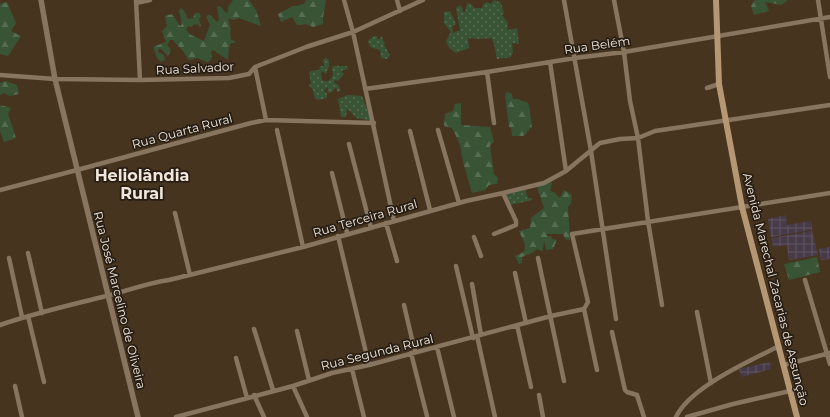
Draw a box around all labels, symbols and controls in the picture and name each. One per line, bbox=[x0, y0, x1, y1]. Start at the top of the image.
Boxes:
street label: Rua Belém bbox=[563, 33, 631, 57]
street label: Rua Salvador bbox=[155, 58, 235, 78]
street label: Rua Quarta Rural bbox=[130, 110, 234, 152]
district label: Heliolândia Rural bbox=[95, 166, 189, 203]
street label: Avenida Marechal Zacarias de Assunção bbox=[740, 171, 812, 407]
street label: Rua Terceira Rural bbox=[311, 196, 419, 240]
street label: Rua José Marcelino de Oliveira bbox=[91, 210, 149, 390]
street label: Rua Segunda Rural bbox=[319, 331, 435, 373]

